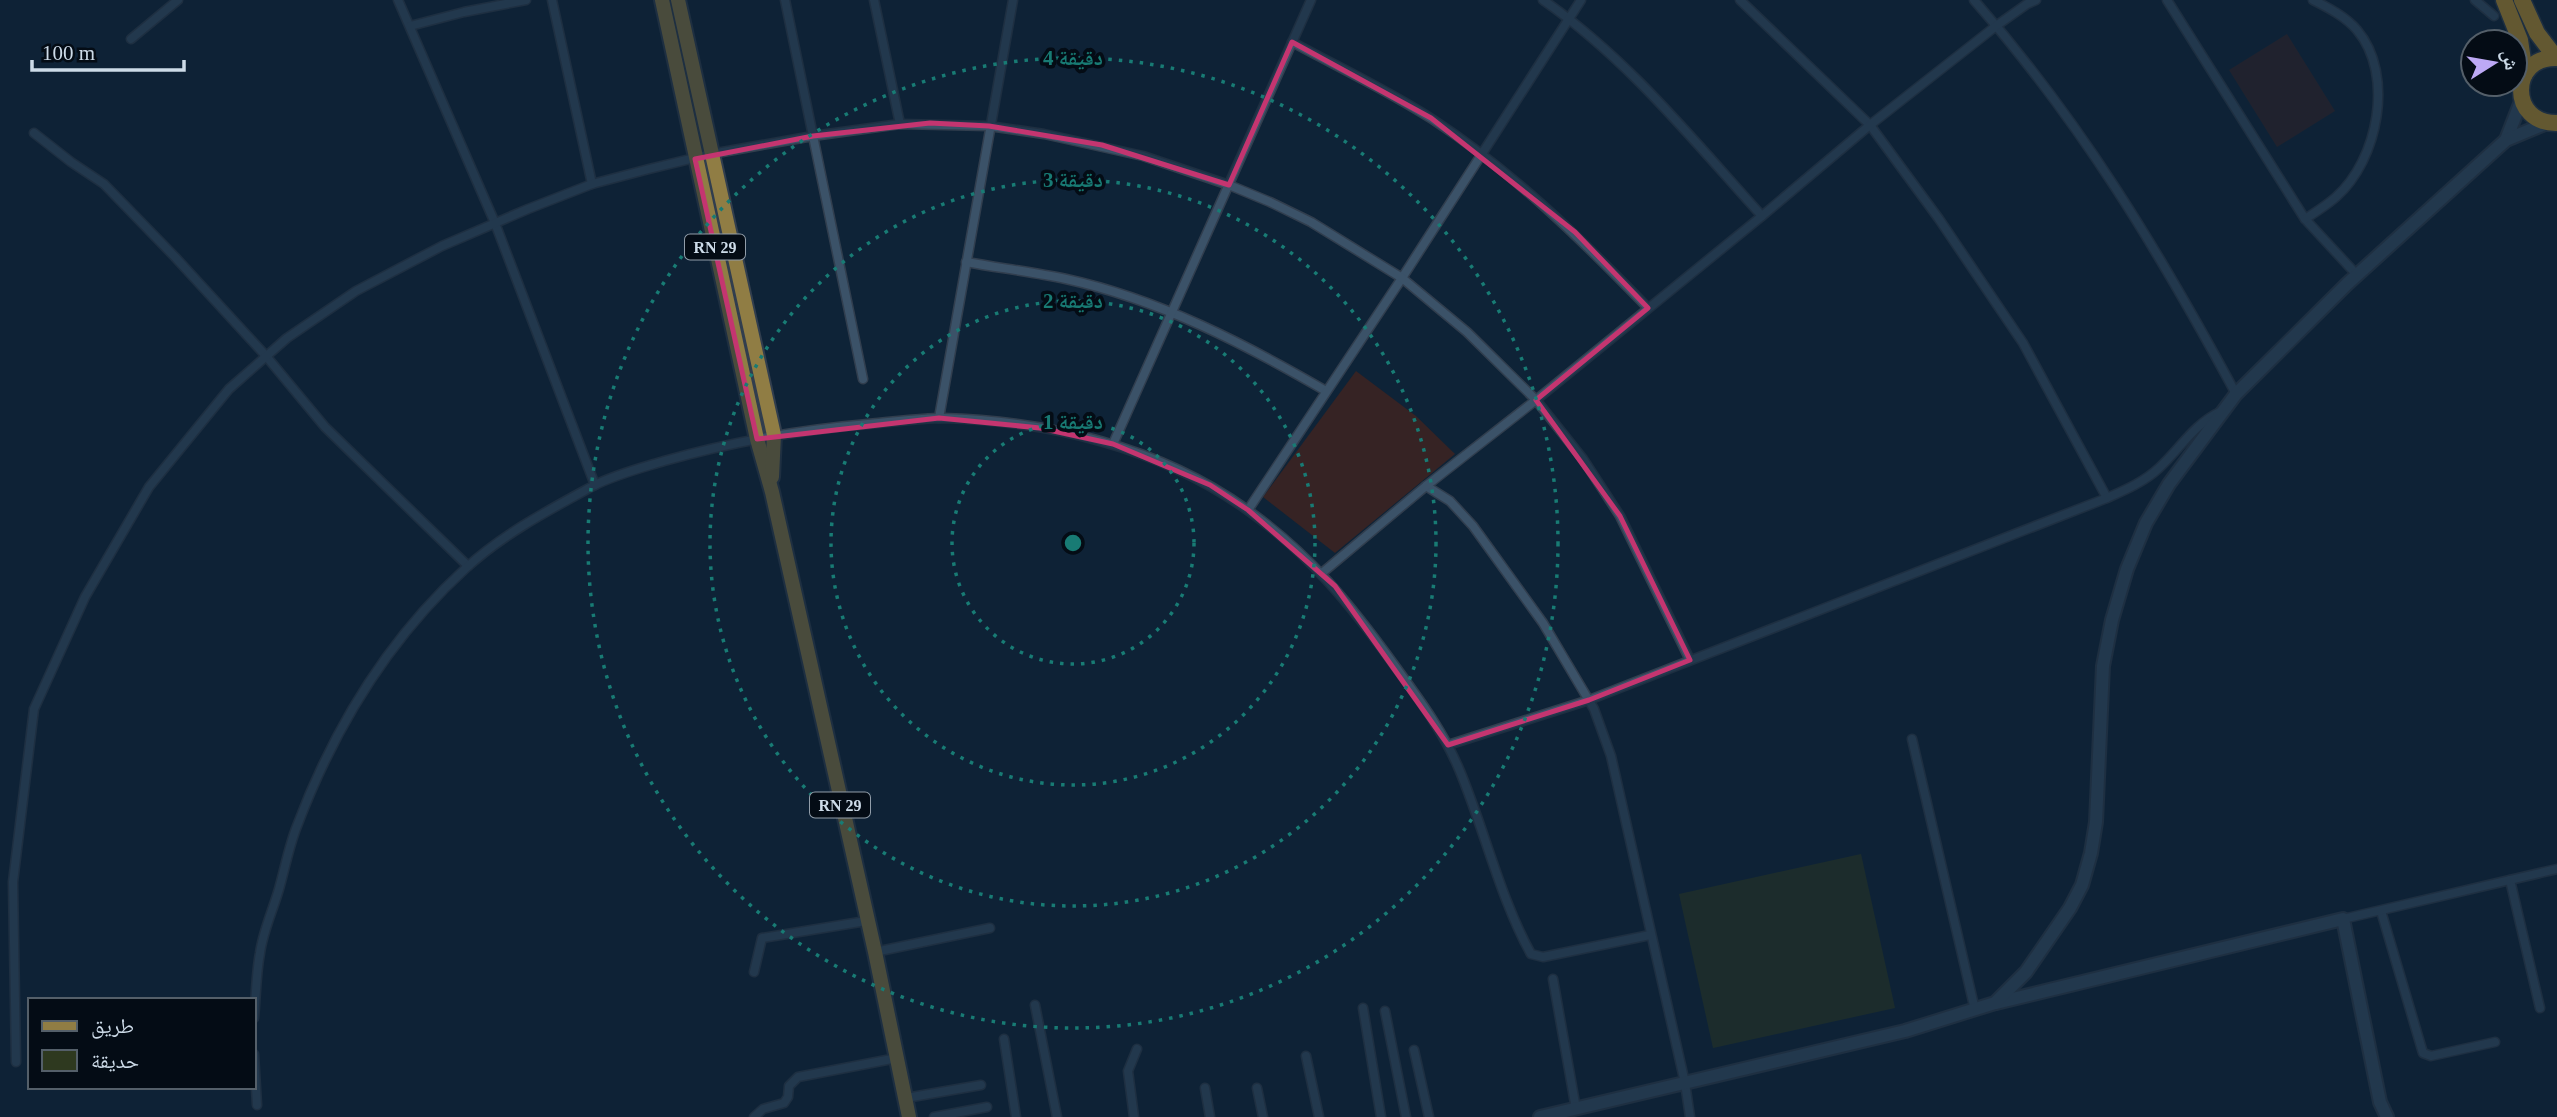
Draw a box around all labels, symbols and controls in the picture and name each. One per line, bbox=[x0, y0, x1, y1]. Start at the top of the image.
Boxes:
scale bar bbox=[32, 28, 184, 72]
north arrow bbox=[2459, 28, 2529, 98]
text: 100 m bbox=[42, 41, 95, 65]
text: 4 دقيقة bbox=[1043, 46, 1103, 70]
text: ش bbox=[2497, 48, 2522, 72]
text: 3 دقيقة bbox=[1043, 168, 1103, 192]
road number: RN 29 bbox=[685, 234, 745, 260]
text: 2 دقيقة bbox=[1043, 289, 1103, 313]
text: 1 دقيقة bbox=[1043, 410, 1103, 434]
centre of rings bbox=[1061, 531, 1085, 555]
road number: RN 29 bbox=[810, 792, 870, 818]
legend bbox=[28, 998, 256, 1089]
text: طريق bbox=[91, 1014, 134, 1039]
text: حديقة bbox=[91, 1049, 139, 1073]

